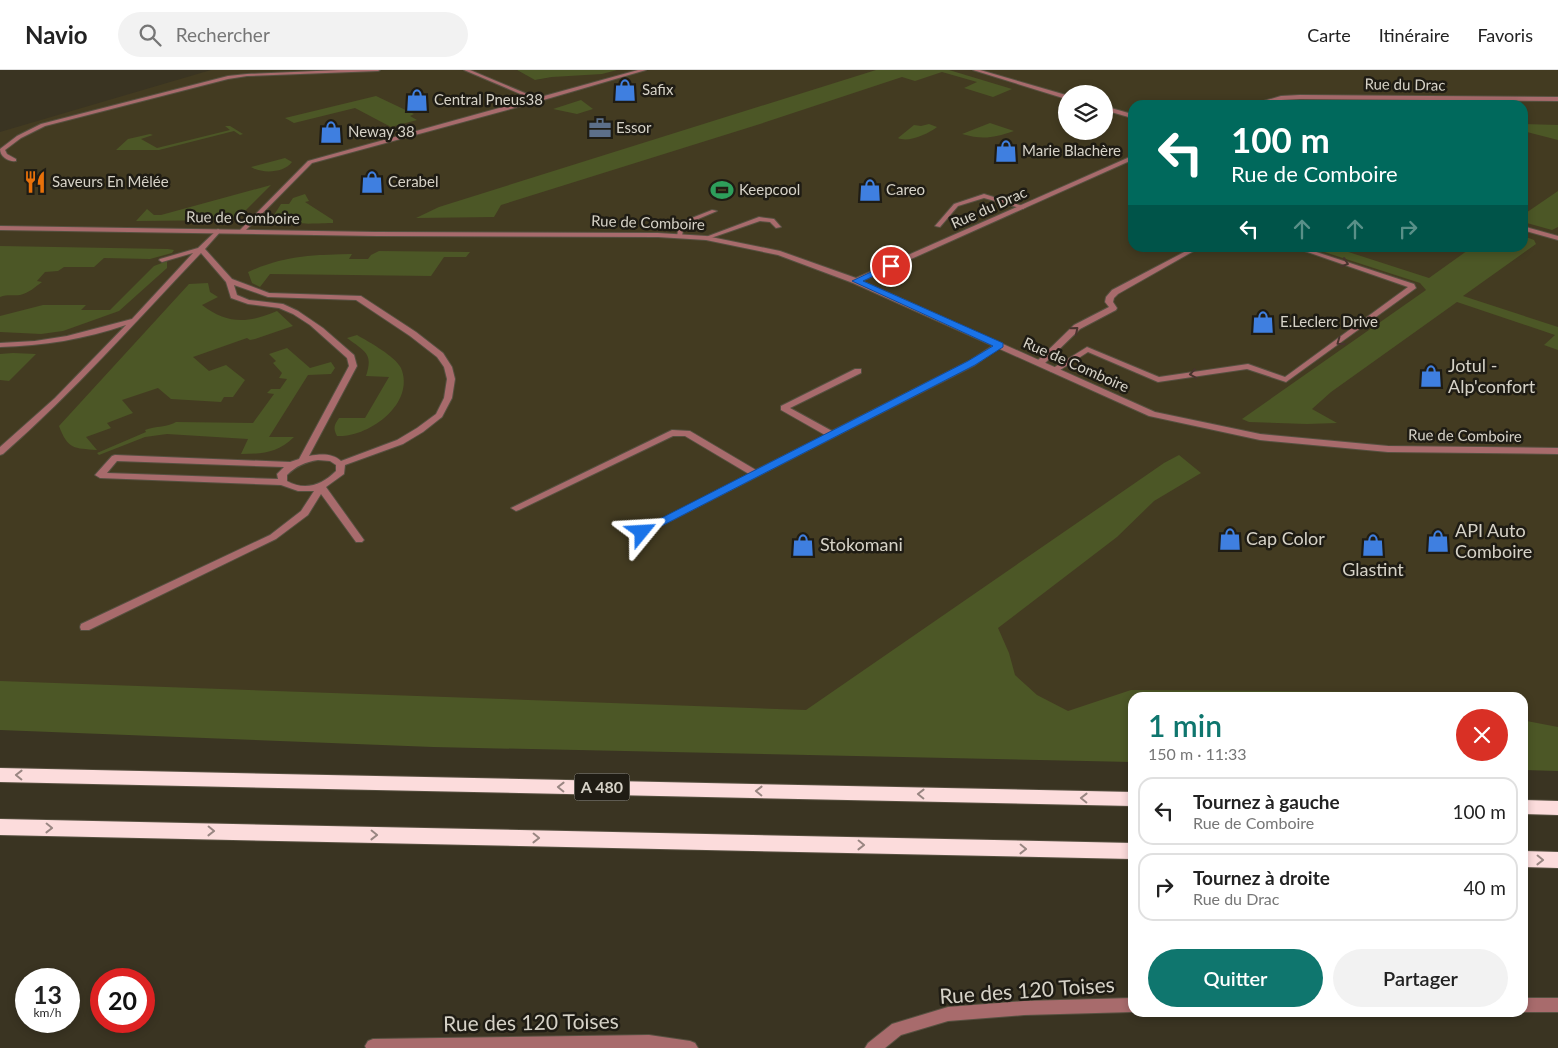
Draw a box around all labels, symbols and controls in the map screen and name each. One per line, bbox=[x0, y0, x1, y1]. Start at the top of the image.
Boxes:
search box bbox=[118, 12, 468, 57]
text: Navio bbox=[25, 20, 88, 49]
icon: search bbox=[136, 21, 164, 49]
text: Rechercher bbox=[176, 23, 270, 46]
text: Carte bbox=[1307, 24, 1351, 46]
text: Itinéraire bbox=[1379, 24, 1449, 46]
text: Favoris bbox=[1477, 24, 1533, 46]
street label: Rue du Drac bbox=[1364, 74, 1446, 94]
shop icon: Safix bbox=[612, 77, 638, 103]
place label: Safix bbox=[642, 80, 674, 98]
map controls bbox=[1058, 85, 1113, 140]
button: layers bbox=[1058, 85, 1113, 140]
shop icon: Central Pneus38 bbox=[404, 87, 430, 113]
place label: Central Pneus38 bbox=[434, 90, 543, 108]
office icon: Essor bbox=[587, 115, 613, 141]
place label: Essor bbox=[616, 118, 652, 136]
text: 100 m bbox=[1231, 118, 1330, 160]
shop icon: Neway 38 bbox=[318, 119, 344, 145]
icon: left bbox=[1148, 120, 1213, 185]
place label: Neway 38 bbox=[348, 122, 415, 140]
shop icon: Marie Blachère bbox=[993, 138, 1019, 164]
place label: Marie Blachère bbox=[1022, 141, 1121, 159]
text: Rue de Comboire bbox=[1231, 160, 1398, 187]
restaurant icon: Saveurs En Mêlée bbox=[22, 169, 48, 195]
shop icon: Cerabel bbox=[359, 169, 385, 195]
place label: Saveurs En Mêlée bbox=[52, 172, 169, 190]
place label: Cerabel bbox=[388, 172, 438, 190]
sports icon: Keepcool bbox=[709, 177, 735, 203]
shop icon: Careo bbox=[857, 177, 883, 203]
place label: Keepcool bbox=[739, 180, 800, 198]
place label: Careo bbox=[886, 180, 925, 198]
street label: Rue du Drac bbox=[948, 182, 1029, 232]
street label: Rue de Comboire bbox=[186, 207, 300, 227]
street label: Rue de Comboire bbox=[591, 211, 705, 233]
icon: left bbox=[1235, 215, 1263, 243]
icon: ahead bbox=[1288, 215, 1316, 243]
icon: ahead bbox=[1341, 215, 1369, 243]
icon: right bbox=[1394, 215, 1422, 243]
pin bbox=[870, 245, 912, 287]
icon: arrive bbox=[877, 252, 905, 280]
one-way arrow bbox=[1340, 257, 1348, 267]
shop icon: E.Leclerc Drive bbox=[1250, 309, 1276, 335]
place label: E.Leclerc Drive bbox=[1280, 312, 1378, 330]
one-way arrow bbox=[1070, 327, 1079, 336]
street label: Rue de Comboire bbox=[1021, 333, 1132, 395]
one-way arrow bbox=[1336, 336, 1346, 345]
place label: Jotul - Alp'confort bbox=[1448, 354, 1536, 397]
shop icon: Jotul - Alp'confort bbox=[1418, 363, 1444, 389]
one-way arrow bbox=[1188, 369, 1197, 379]
street label: Rue de Comboire bbox=[1408, 425, 1522, 445]
position arrow bbox=[615, 505, 667, 557]
place label: API Auto Comboire bbox=[1455, 519, 1532, 562]
shop icon: Cap Color bbox=[1217, 526, 1243, 552]
place label: Cap Color bbox=[1246, 527, 1325, 549]
shop icon: API Auto Comboire bbox=[1425, 528, 1451, 554]
shop icon: Stokomani bbox=[790, 532, 816, 558]
shop icon: Glastint bbox=[1360, 532, 1386, 558]
place label: Stokomani bbox=[820, 533, 903, 555]
place label: Glastint bbox=[1342, 558, 1404, 580]
text: 1 min bbox=[1148, 707, 1222, 743]
button: close bbox=[1456, 709, 1508, 761]
text: 150 m · 11:33 bbox=[1148, 744, 1247, 763]
one-way arrow bbox=[14, 770, 22, 780]
road number: A 480 bbox=[574, 774, 630, 800]
one-way arrow bbox=[557, 781, 565, 792]
one-way arrow bbox=[755, 786, 762, 796]
one-way arrow bbox=[917, 789, 925, 799]
text: Tournez à gauche bbox=[1193, 790, 1340, 813]
one-way arrow bbox=[1080, 792, 1088, 803]
icon: left bbox=[1150, 797, 1178, 825]
text: 100 m bbox=[1452, 800, 1506, 823]
text: Rue de Comboire bbox=[1193, 813, 1314, 832]
one-way arrow bbox=[45, 822, 53, 833]
one-way arrow bbox=[208, 826, 215, 836]
one-way arrow bbox=[370, 829, 378, 840]
one-way arrow bbox=[532, 833, 540, 843]
one-way arrow bbox=[857, 840, 865, 850]
one-way arrow bbox=[1019, 843, 1027, 854]
one-way arrow bbox=[1537, 854, 1545, 865]
text: Tournez à droite bbox=[1193, 866, 1330, 889]
icon: right bbox=[1150, 873, 1178, 901]
text: 40 m bbox=[1463, 876, 1506, 899]
text: Rue du Drac bbox=[1193, 889, 1279, 908]
button: Quitter bbox=[1148, 949, 1323, 1007]
button: Partager bbox=[1333, 949, 1508, 1007]
speed limit sign: 20 bbox=[90, 968, 155, 1033]
street label: Rue des 120 Toises bbox=[938, 971, 1115, 1008]
text: 13 bbox=[33, 979, 62, 1009]
text: km/h bbox=[33, 1005, 62, 1020]
street label: Rue des 120 Toises bbox=[443, 1007, 619, 1036]

